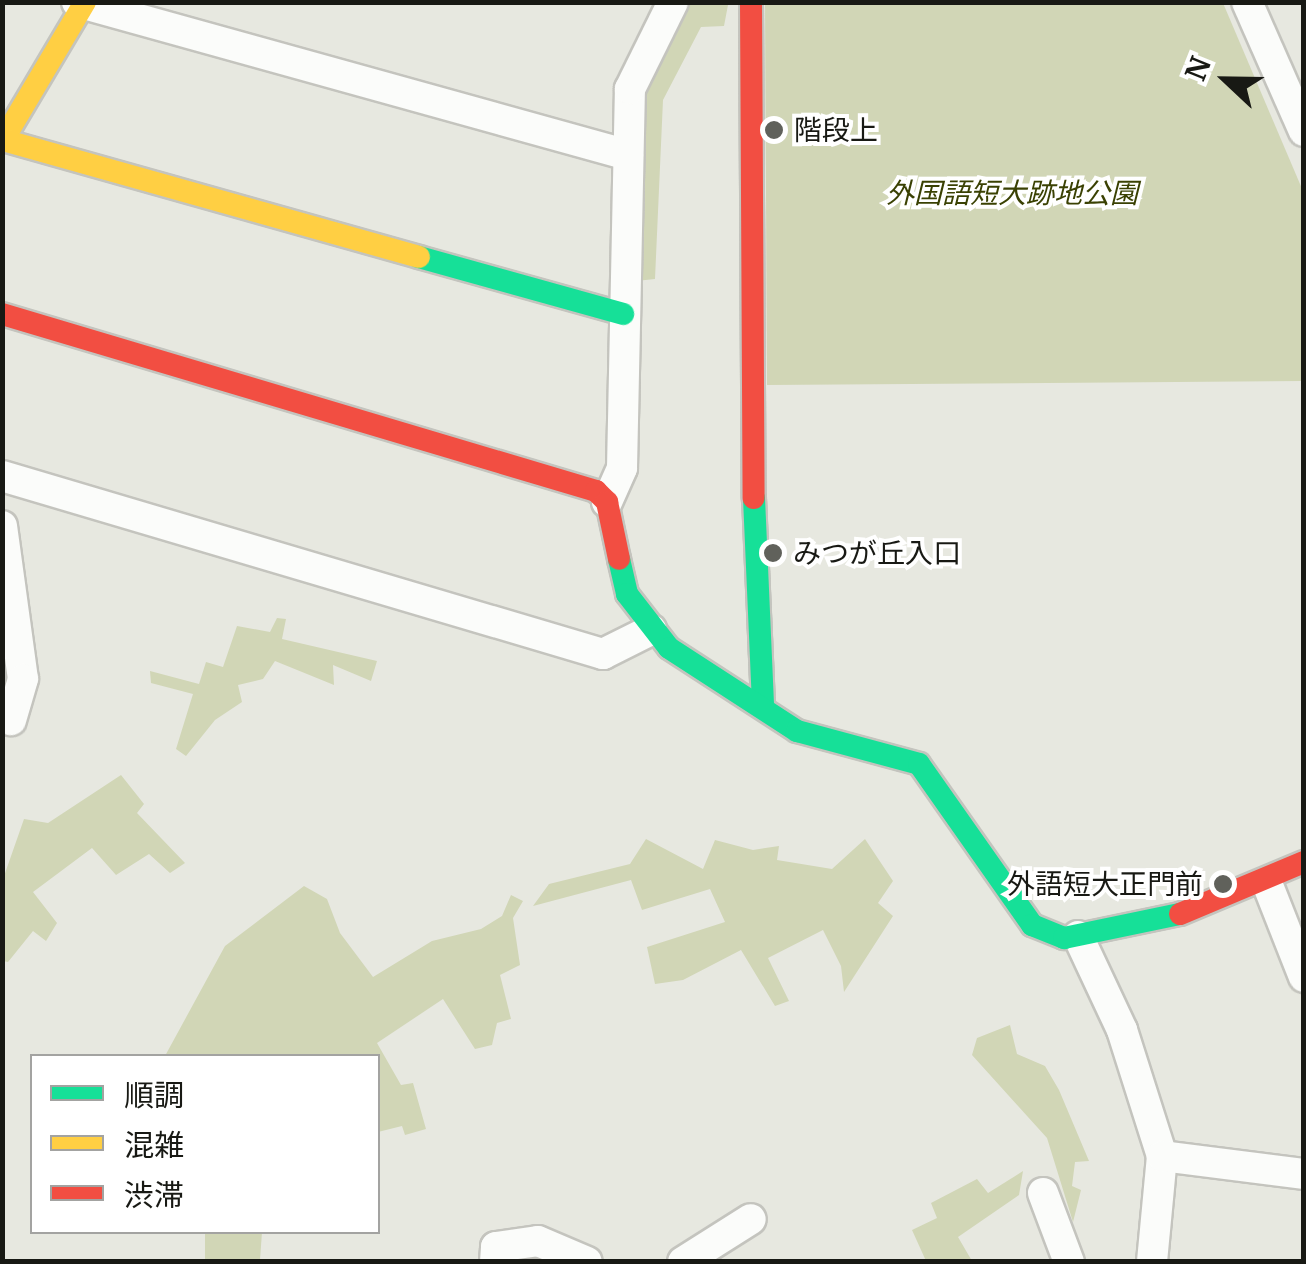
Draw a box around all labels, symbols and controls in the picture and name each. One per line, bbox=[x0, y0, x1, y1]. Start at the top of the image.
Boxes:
north arrow bbox=[1176, 30, 1276, 130]
text: N bbox=[1177, 52, 1219, 86]
place label: 階段上 bbox=[794, 113, 878, 147]
marker: 階段上 bbox=[763, 119, 785, 141]
park label: 外国語短大跡地公園 bbox=[886, 176, 1138, 210]
place label: みつが丘入口 bbox=[793, 536, 961, 570]
marker: みつが丘入口 bbox=[762, 542, 784, 564]
place label: 外語短大正門前 bbox=[1007, 867, 1203, 901]
marker: 外語短大正門前 bbox=[1212, 873, 1234, 895]
legend bbox=[30, 1054, 380, 1234]
text: 順調 bbox=[124, 1076, 184, 1114]
text: 混雑 bbox=[124, 1126, 184, 1164]
text: 渋滞 bbox=[124, 1176, 184, 1214]

